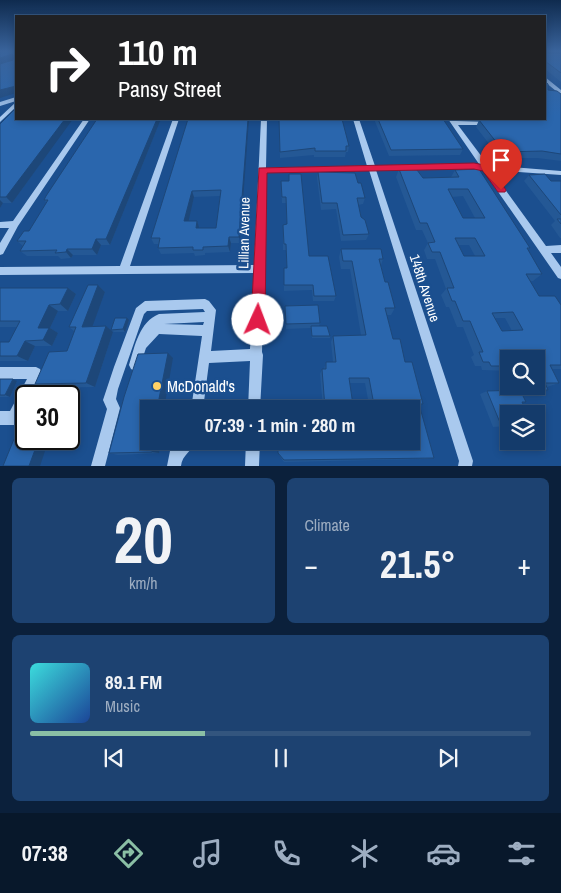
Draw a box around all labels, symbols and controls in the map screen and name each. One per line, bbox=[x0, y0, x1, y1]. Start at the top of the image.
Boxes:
text: 110 m bbox=[118, 29, 198, 76]
icon: right bbox=[35, 35, 100, 100]
text: Pansy Street bbox=[118, 74, 221, 104]
pin bbox=[480, 139, 522, 190]
icon: arrive bbox=[487, 146, 515, 174]
street label: Lillian Avenue bbox=[234, 197, 254, 269]
street label: 148th Avenue bbox=[406, 252, 444, 324]
position arrow bbox=[231, 293, 283, 345]
map controls bbox=[500, 350, 545, 450]
button: search bbox=[500, 350, 545, 395]
place label: McDonald's bbox=[167, 375, 235, 397]
marker: McDonald's bbox=[151, 380, 163, 392]
speed limit sign: 30 bbox=[15, 385, 80, 450]
button: layers bbox=[500, 405, 545, 450]
text: 07:39 · 1 min · 280 m bbox=[205, 412, 355, 438]
text: 20 bbox=[114, 496, 173, 583]
text: Climate bbox=[305, 514, 350, 536]
text: 21.5° bbox=[380, 539, 456, 590]
text: − bbox=[305, 546, 318, 584]
text: + bbox=[518, 546, 531, 584]
text: km/h bbox=[129, 572, 157, 594]
text: 89.1 FM bbox=[105, 669, 162, 695]
text: Music bbox=[105, 695, 140, 717]
icon: previous bbox=[100, 744, 128, 772]
icon: pause bbox=[267, 744, 295, 772]
icon: next bbox=[434, 744, 462, 772]
icon: directions bbox=[111, 836, 146, 871]
icon: music bbox=[190, 836, 225, 871]
icon: phone bbox=[269, 836, 304, 871]
icon: climate bbox=[347, 836, 382, 871]
icon: car bbox=[426, 836, 461, 871]
icon: filters bbox=[504, 836, 539, 871]
text: 07:38 bbox=[22, 838, 68, 868]

